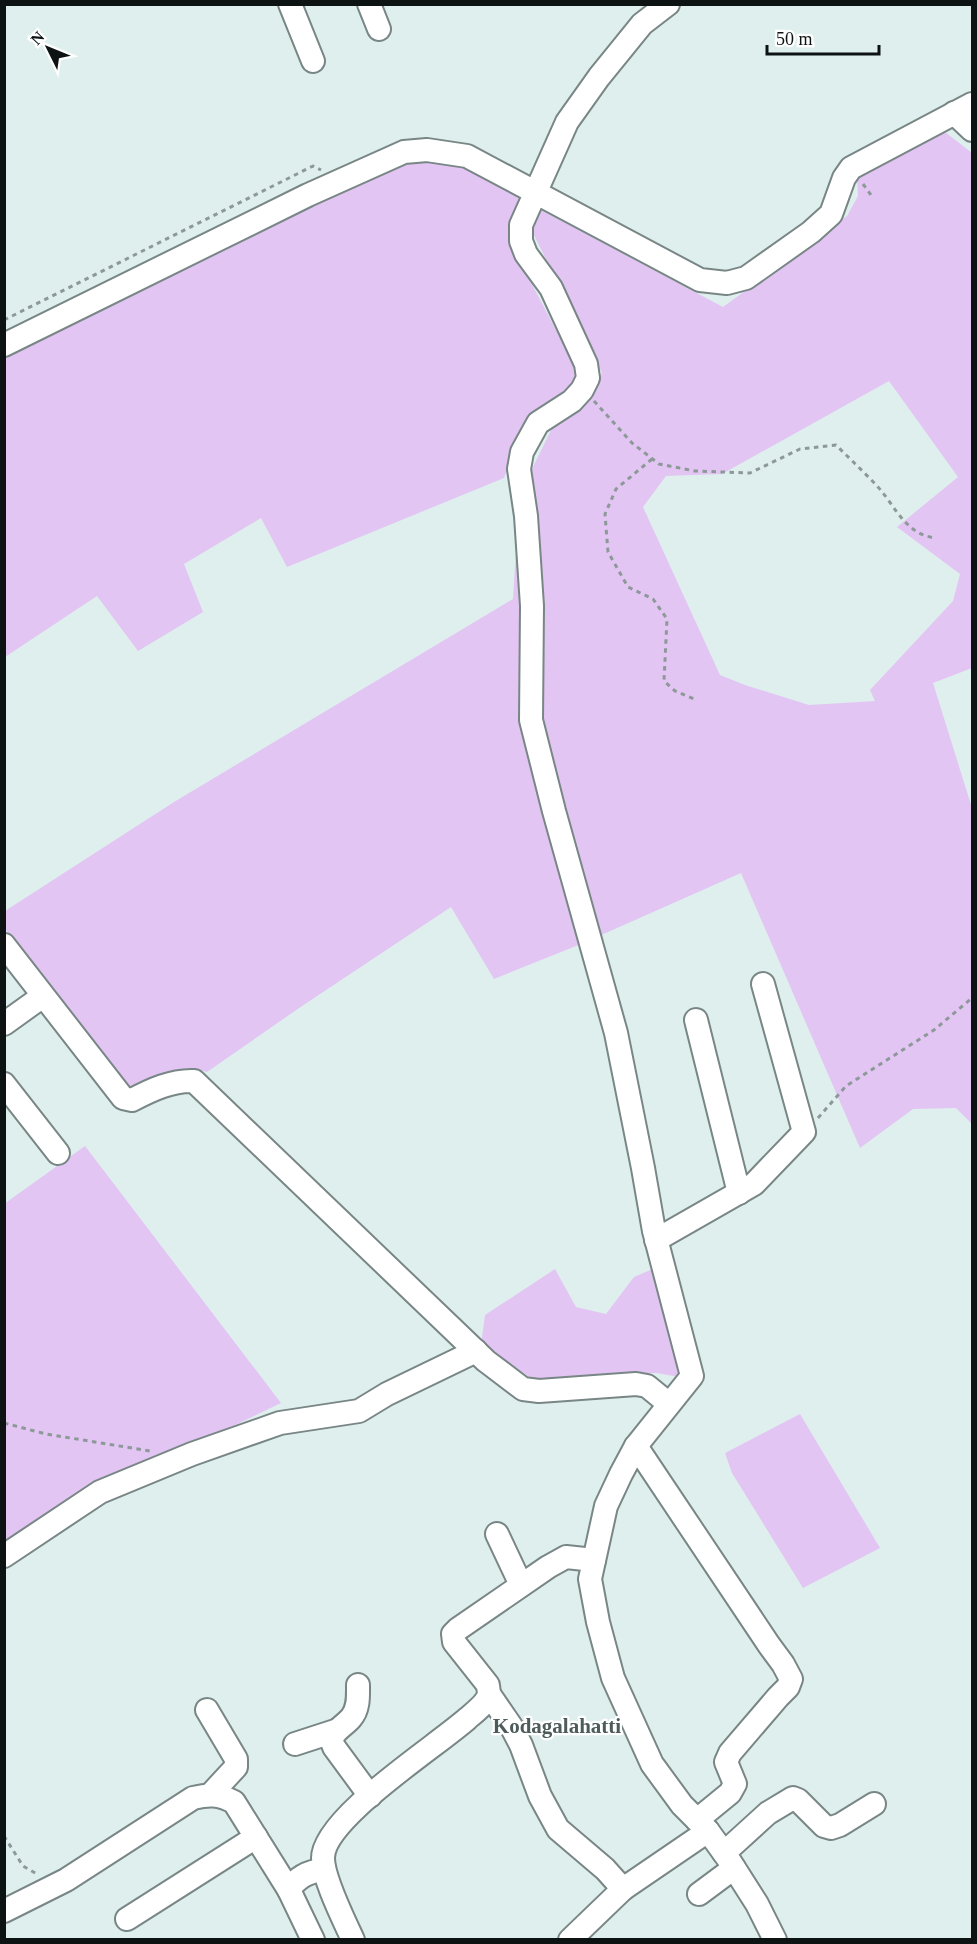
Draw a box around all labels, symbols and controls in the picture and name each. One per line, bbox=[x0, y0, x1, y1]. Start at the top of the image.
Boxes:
north arrow bbox=[18, 18, 78, 78]
scale bar bbox=[767, 18, 880, 56]
text: N bbox=[27, 28, 48, 48]
text: 50 m bbox=[776, 29, 813, 49]
district label: Kodagalahatti bbox=[493, 1714, 621, 1738]

